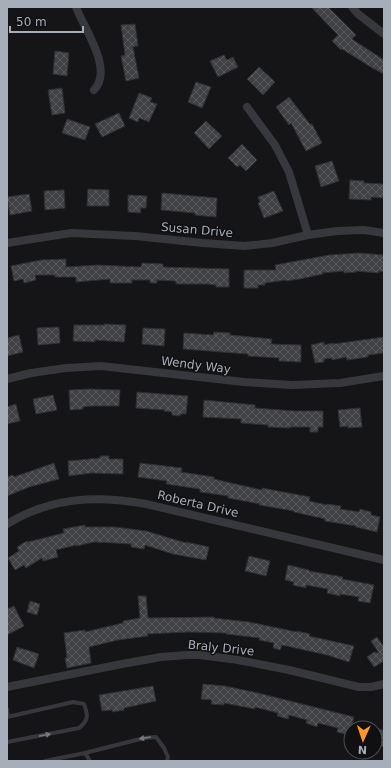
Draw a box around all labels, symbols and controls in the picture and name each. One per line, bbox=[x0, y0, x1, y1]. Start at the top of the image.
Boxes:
scale bar bbox=[10, 8, 83, 34]
text: 50 m bbox=[16, 15, 47, 29]
street label: Susan Drive bbox=[160, 220, 234, 240]
street label: Wendy Way bbox=[160, 354, 232, 376]
street label: Roberta Drive bbox=[156, 488, 240, 520]
street label: Braly Drive bbox=[187, 638, 255, 658]
north arrow bbox=[343, 720, 383, 760]
one-way arrow bbox=[39, 731, 51, 737]
one-way arrow bbox=[139, 736, 151, 742]
text: N bbox=[358, 743, 367, 756]

